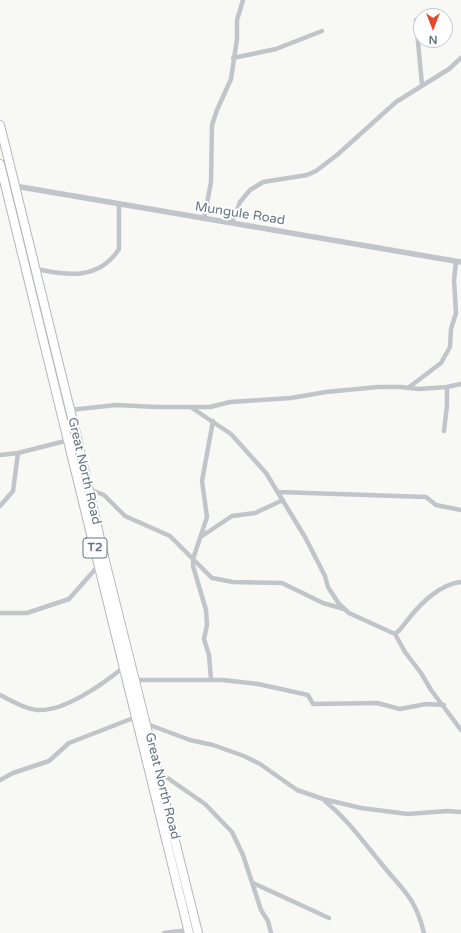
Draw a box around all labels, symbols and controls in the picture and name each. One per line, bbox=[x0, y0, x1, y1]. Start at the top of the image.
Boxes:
north arrow bbox=[413, 8, 453, 48]
text: N bbox=[429, 33, 437, 46]
street label: Mungule Road bbox=[194, 199, 286, 229]
street label: Great North Road bbox=[64, 416, 104, 526]
road number: T2 bbox=[83, 538, 107, 558]
street label: Great North Road bbox=[141, 731, 183, 841]

